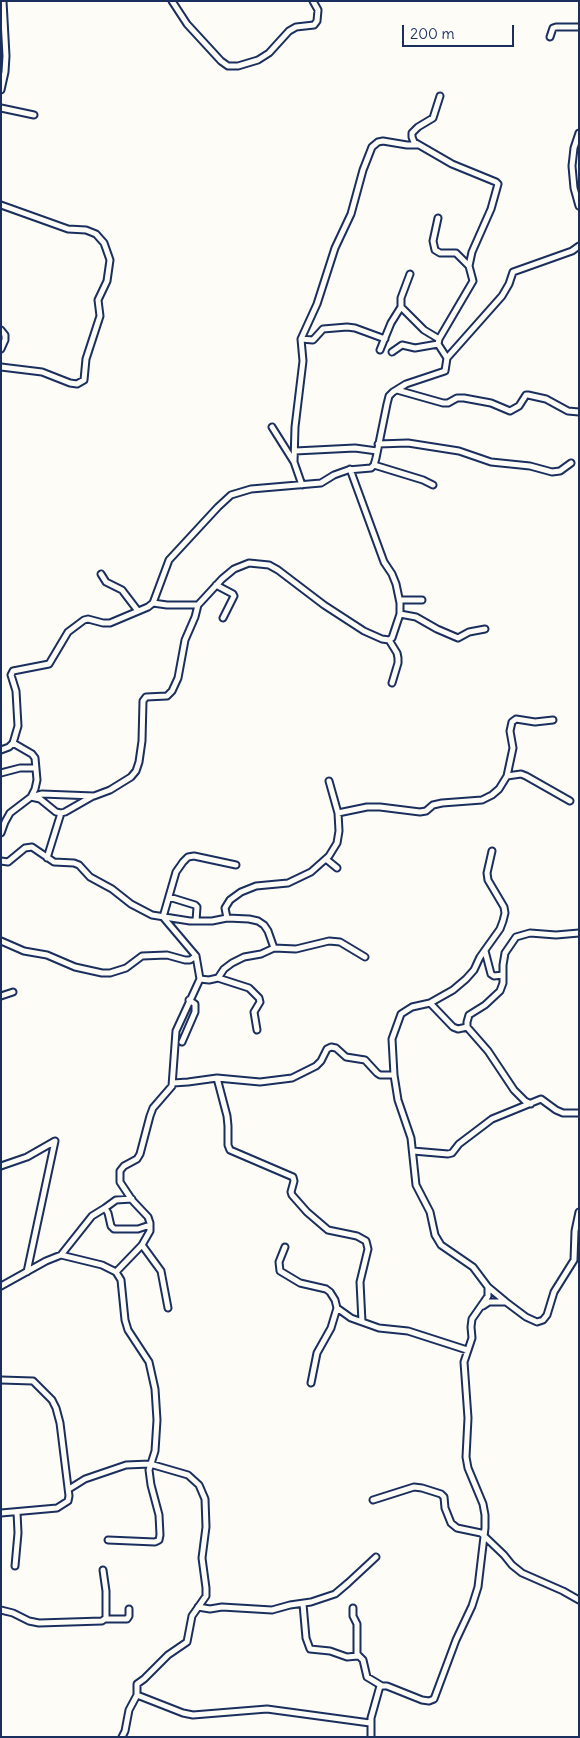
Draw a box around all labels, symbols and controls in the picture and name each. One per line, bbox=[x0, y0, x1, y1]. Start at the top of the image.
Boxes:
scale bar bbox=[405, 15, 518, 47]
text: 200 m bbox=[410, 24, 455, 43]

